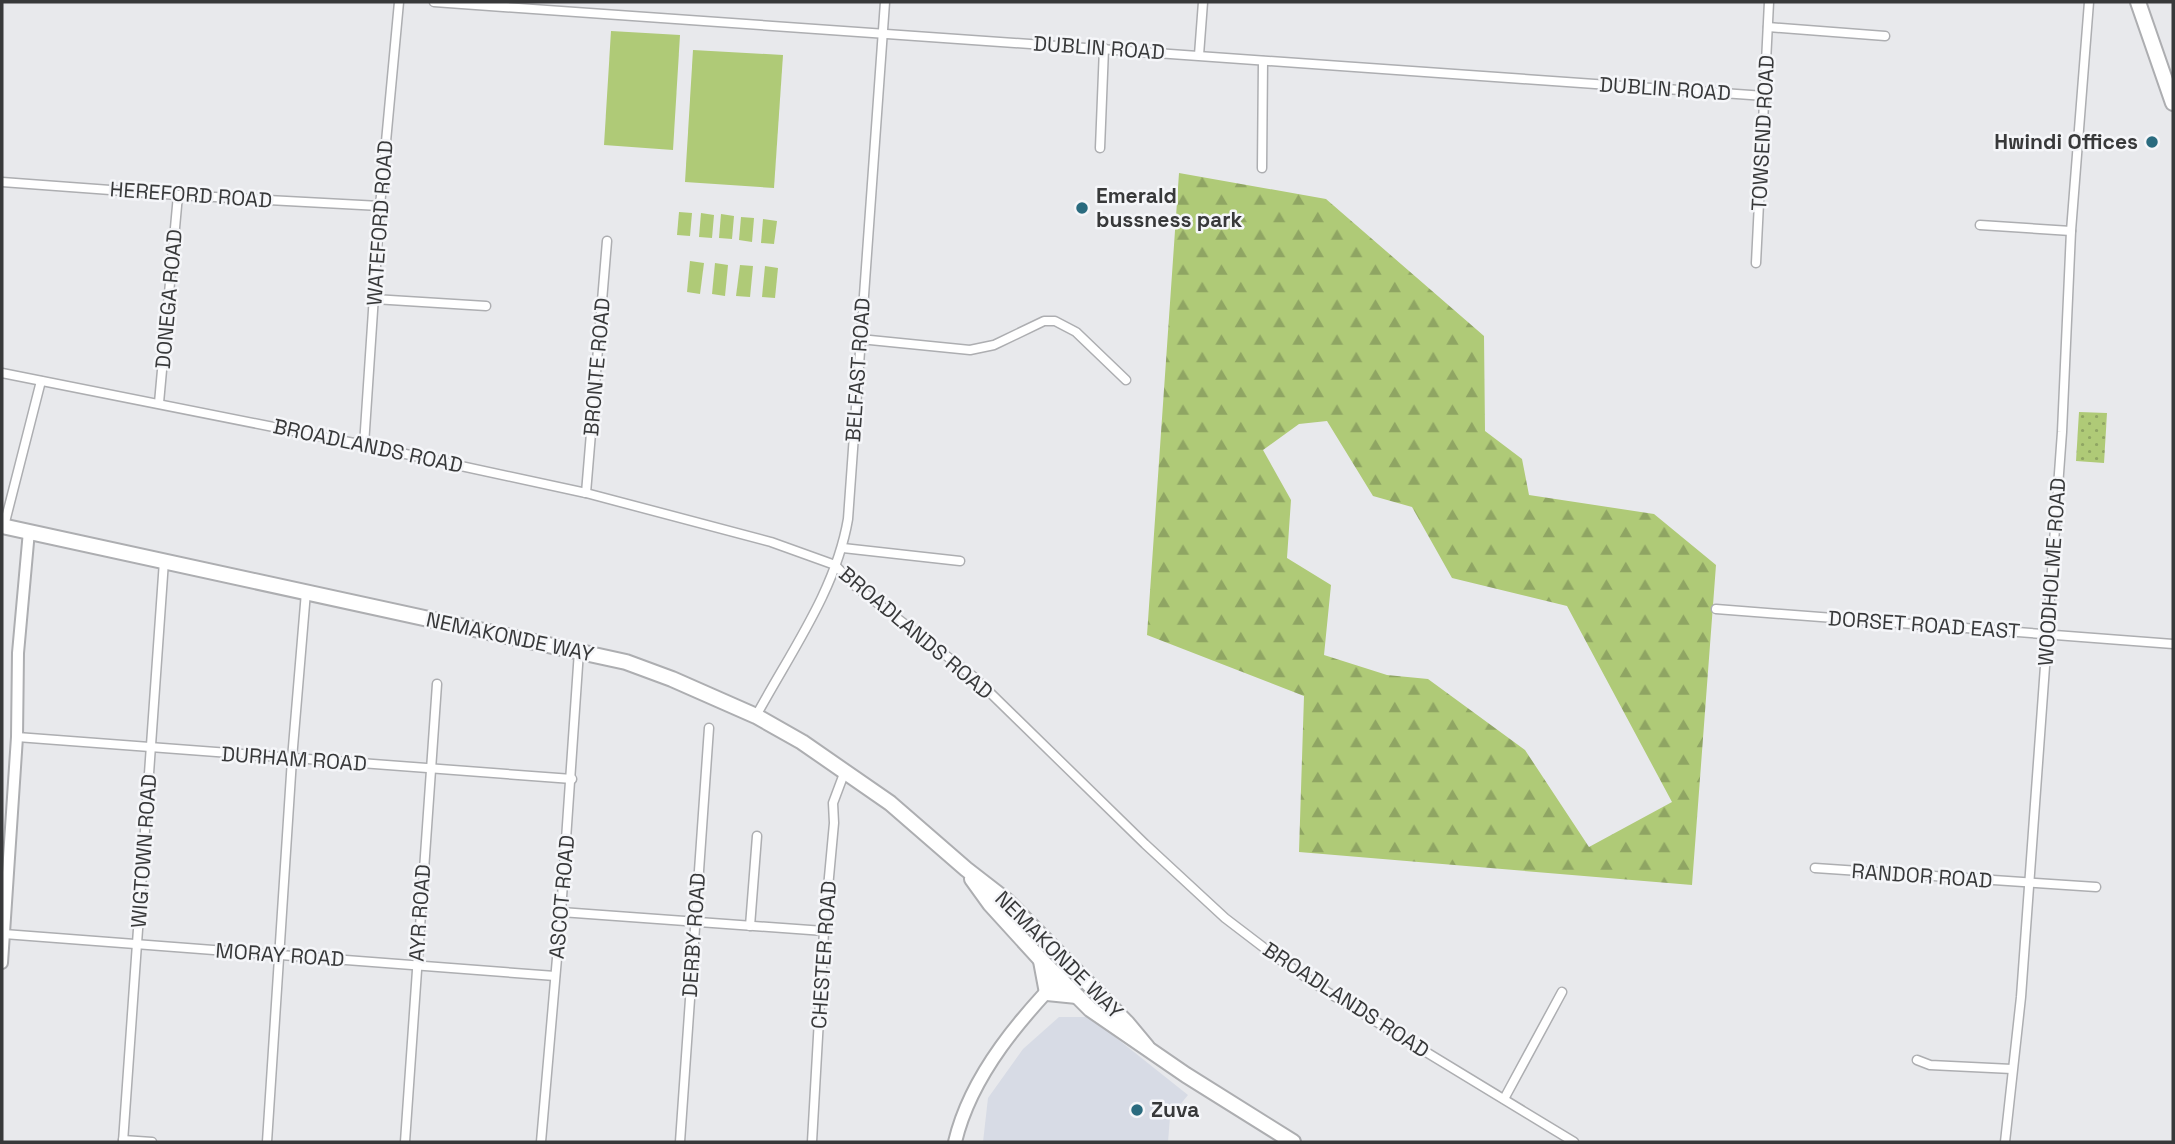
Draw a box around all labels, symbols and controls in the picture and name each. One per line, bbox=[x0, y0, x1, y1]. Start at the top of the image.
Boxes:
street label: DUBLIN ROAD bbox=[1032, 29, 1166, 66]
street label: TOWSEND ROAD bbox=[1745, 54, 1780, 212]
street label: DUBLIN ROAD bbox=[1598, 70, 1732, 107]
place label: Hwindi Offices bbox=[1994, 128, 2138, 155]
marker: Hwindi Offices bbox=[2144, 134, 2160, 150]
street label: WATEFORD ROAD bbox=[360, 139, 399, 307]
street label: HEREFORD ROAD bbox=[109, 175, 273, 214]
place label: Emerald bussness park bbox=[1096, 182, 1243, 233]
marker: Emerald bussness park bbox=[1074, 200, 1090, 216]
street label: DONEGA ROAD bbox=[149, 228, 188, 370]
street label: BRONTE ROAD bbox=[577, 297, 616, 437]
street label: BELFAST ROAD bbox=[839, 297, 876, 443]
street label: BROADLANDS ROAD bbox=[271, 412, 465, 479]
street label: WOODHOLME ROAD bbox=[2031, 477, 2072, 667]
street label: BROADLANDS ROAD bbox=[834, 560, 999, 705]
street label: DORSET ROAD EAST bbox=[1827, 604, 2021, 645]
street label: NEMAKONDE WAY bbox=[424, 606, 597, 667]
street label: DURHAM ROAD bbox=[220, 740, 368, 777]
street label: WIGTOWN ROAD bbox=[125, 773, 162, 929]
street label: ASCOT ROAD bbox=[543, 834, 580, 960]
street label: RANDOR ROAD bbox=[1851, 857, 1993, 894]
street label: AYR ROAD bbox=[403, 863, 436, 962]
street label: DERBY ROAD bbox=[676, 872, 711, 998]
street label: CHESTER ROAD bbox=[805, 880, 842, 1030]
street label: NEMAKONDE WAY bbox=[989, 885, 1129, 1025]
street label: BROADLANDS ROAD bbox=[1258, 936, 1435, 1064]
street label: MORAY ROAD bbox=[215, 937, 345, 972]
place label: Zuva bbox=[1151, 1096, 1199, 1123]
marker: Zuva bbox=[1129, 1102, 1145, 1118]

